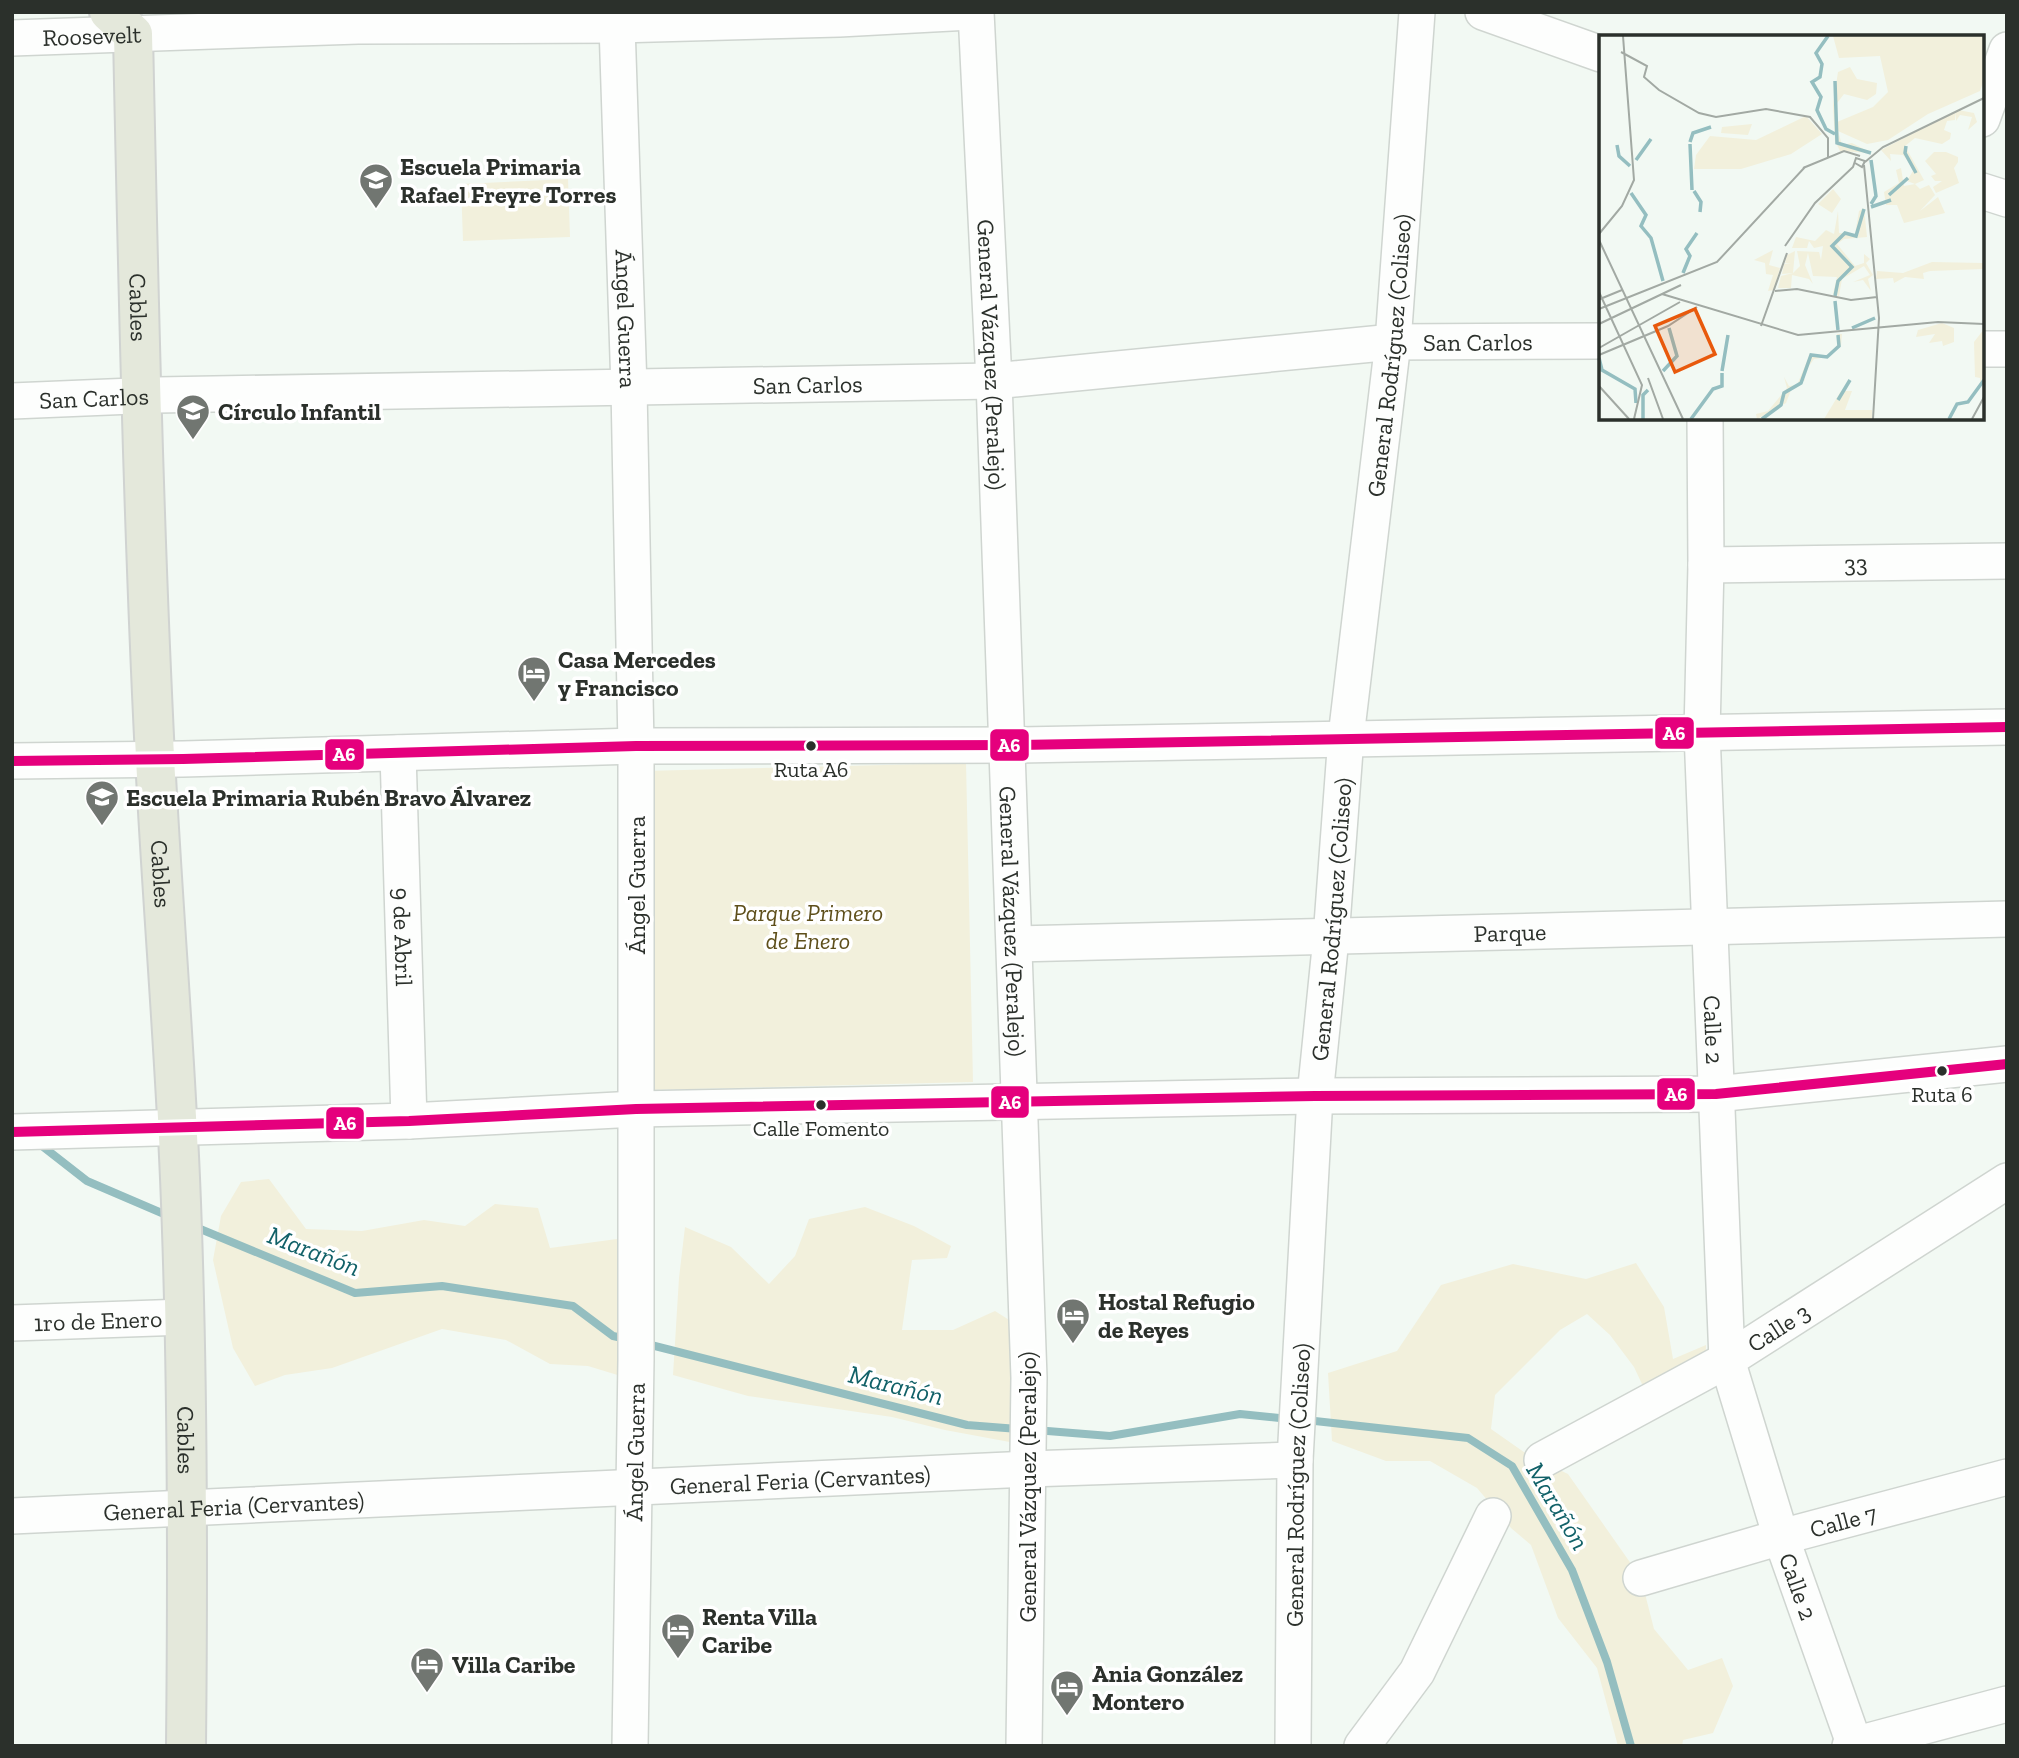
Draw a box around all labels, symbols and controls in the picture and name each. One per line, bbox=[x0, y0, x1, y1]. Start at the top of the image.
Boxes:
street label: Roosevelt bbox=[42, 19, 142, 51]
inset map bbox=[1599, 35, 1984, 420]
place label: Escuela Primaria Rafael Freyre Torres bbox=[400, 152, 616, 209]
school or university icon: Escuela Primaria Rafael Freyre Torres bbox=[357, 161, 395, 210]
street label: General Rodríguez (Coliseo) bbox=[1360, 213, 1417, 498]
street label: General Vázquez (Peralejo) bbox=[972, 219, 1012, 490]
street label: Ángel Guerra bbox=[610, 249, 644, 389]
street label: Cables bbox=[124, 273, 154, 342]
street label: San Carlos bbox=[1423, 327, 1533, 356]
street label: San Carlos bbox=[753, 369, 863, 400]
street label: San Carlos bbox=[38, 381, 149, 414]
school or university icon: Círculo Infantil bbox=[174, 392, 212, 441]
place label: Círculo Infantil bbox=[218, 397, 381, 426]
street label: 33 bbox=[1844, 548, 1868, 578]
place label: Casa Mercedes y Francisco bbox=[558, 645, 716, 702]
hotel icon: Casa Mercedes y Francisco bbox=[515, 654, 553, 703]
line badge: A6 bbox=[1654, 716, 1695, 750]
text: A6 bbox=[1663, 722, 1685, 745]
line badge: A6 bbox=[989, 728, 1030, 762]
text: A6 bbox=[998, 734, 1020, 757]
line badge: A6 bbox=[324, 738, 365, 771]
marker: Ruta A6 bbox=[804, 739, 818, 753]
text: A6 bbox=[333, 743, 355, 766]
place label: Ruta A6 bbox=[774, 756, 848, 783]
street label: General Rodríguez (Coliseo) bbox=[1304, 777, 1357, 1062]
school or university icon: Escuela Primaria Rubén Bravo Álvarez bbox=[83, 778, 121, 827]
place label: Escuela Primaria Rubén Bravo Álvarez bbox=[126, 783, 531, 812]
street label: General Vázquez (Peralejo) bbox=[994, 785, 1032, 1057]
street label: Ángel Guerra bbox=[622, 815, 651, 954]
street label: Cables bbox=[145, 839, 178, 909]
street label: 9 de Abril bbox=[388, 887, 419, 987]
park label: Parque Primero de Enero bbox=[733, 898, 883, 955]
street label: Parque bbox=[1473, 916, 1547, 947]
street label: Calle 2 bbox=[1698, 995, 1730, 1065]
marker: Ruta 6 bbox=[1935, 1064, 1949, 1078]
line badge: A6 bbox=[1656, 1077, 1696, 1111]
place label: Ruta 6 bbox=[1911, 1081, 1973, 1108]
text: A6 bbox=[1665, 1083, 1687, 1106]
line badge: A6 bbox=[990, 1085, 1030, 1119]
text: A6 bbox=[999, 1091, 1021, 1114]
marker: Calle Fomento bbox=[814, 1098, 828, 1112]
line badge: A6 bbox=[325, 1106, 365, 1140]
text: A6 bbox=[334, 1112, 356, 1135]
place label: Calle Fomento bbox=[753, 1115, 889, 1142]
water label: Marañón bbox=[263, 1219, 365, 1283]
place label: Hostal Refugio de Reyes bbox=[1098, 1287, 1255, 1344]
hotel icon: Hostal Refugio de Reyes bbox=[1054, 1296, 1092, 1345]
street label: Calle 3 bbox=[1742, 1297, 1815, 1358]
street label: 1ro de Enero bbox=[33, 1303, 163, 1337]
street label: General Rodríguez (Coliseo) bbox=[1279, 1342, 1316, 1627]
street label: General Vázquez (Peralejo) bbox=[1013, 1352, 1042, 1622]
water label: Marañón bbox=[845, 1358, 947, 1412]
street label: Ángel Guerra bbox=[619, 1382, 651, 1522]
street label: Cables bbox=[172, 1406, 201, 1474]
water label: Marañón bbox=[1519, 1456, 1597, 1556]
street label: General Feria (Cervantes) bbox=[669, 1459, 931, 1500]
street label: General Feria (Cervantes) bbox=[103, 1485, 365, 1526]
street label: Calle 7 bbox=[1806, 1498, 1880, 1543]
street label: Calle 2 bbox=[1773, 1549, 1824, 1624]
place label: Renta Villa Caribe bbox=[702, 1602, 817, 1659]
hotel icon: Renta Villa Caribe bbox=[659, 1611, 697, 1660]
hotel icon: Villa Caribe bbox=[408, 1645, 446, 1694]
place label: Villa Caribe bbox=[452, 1650, 576, 1679]
place label: Ania González Montero bbox=[1092, 1659, 1243, 1716]
hotel icon: Ania González Montero bbox=[1048, 1668, 1086, 1717]

